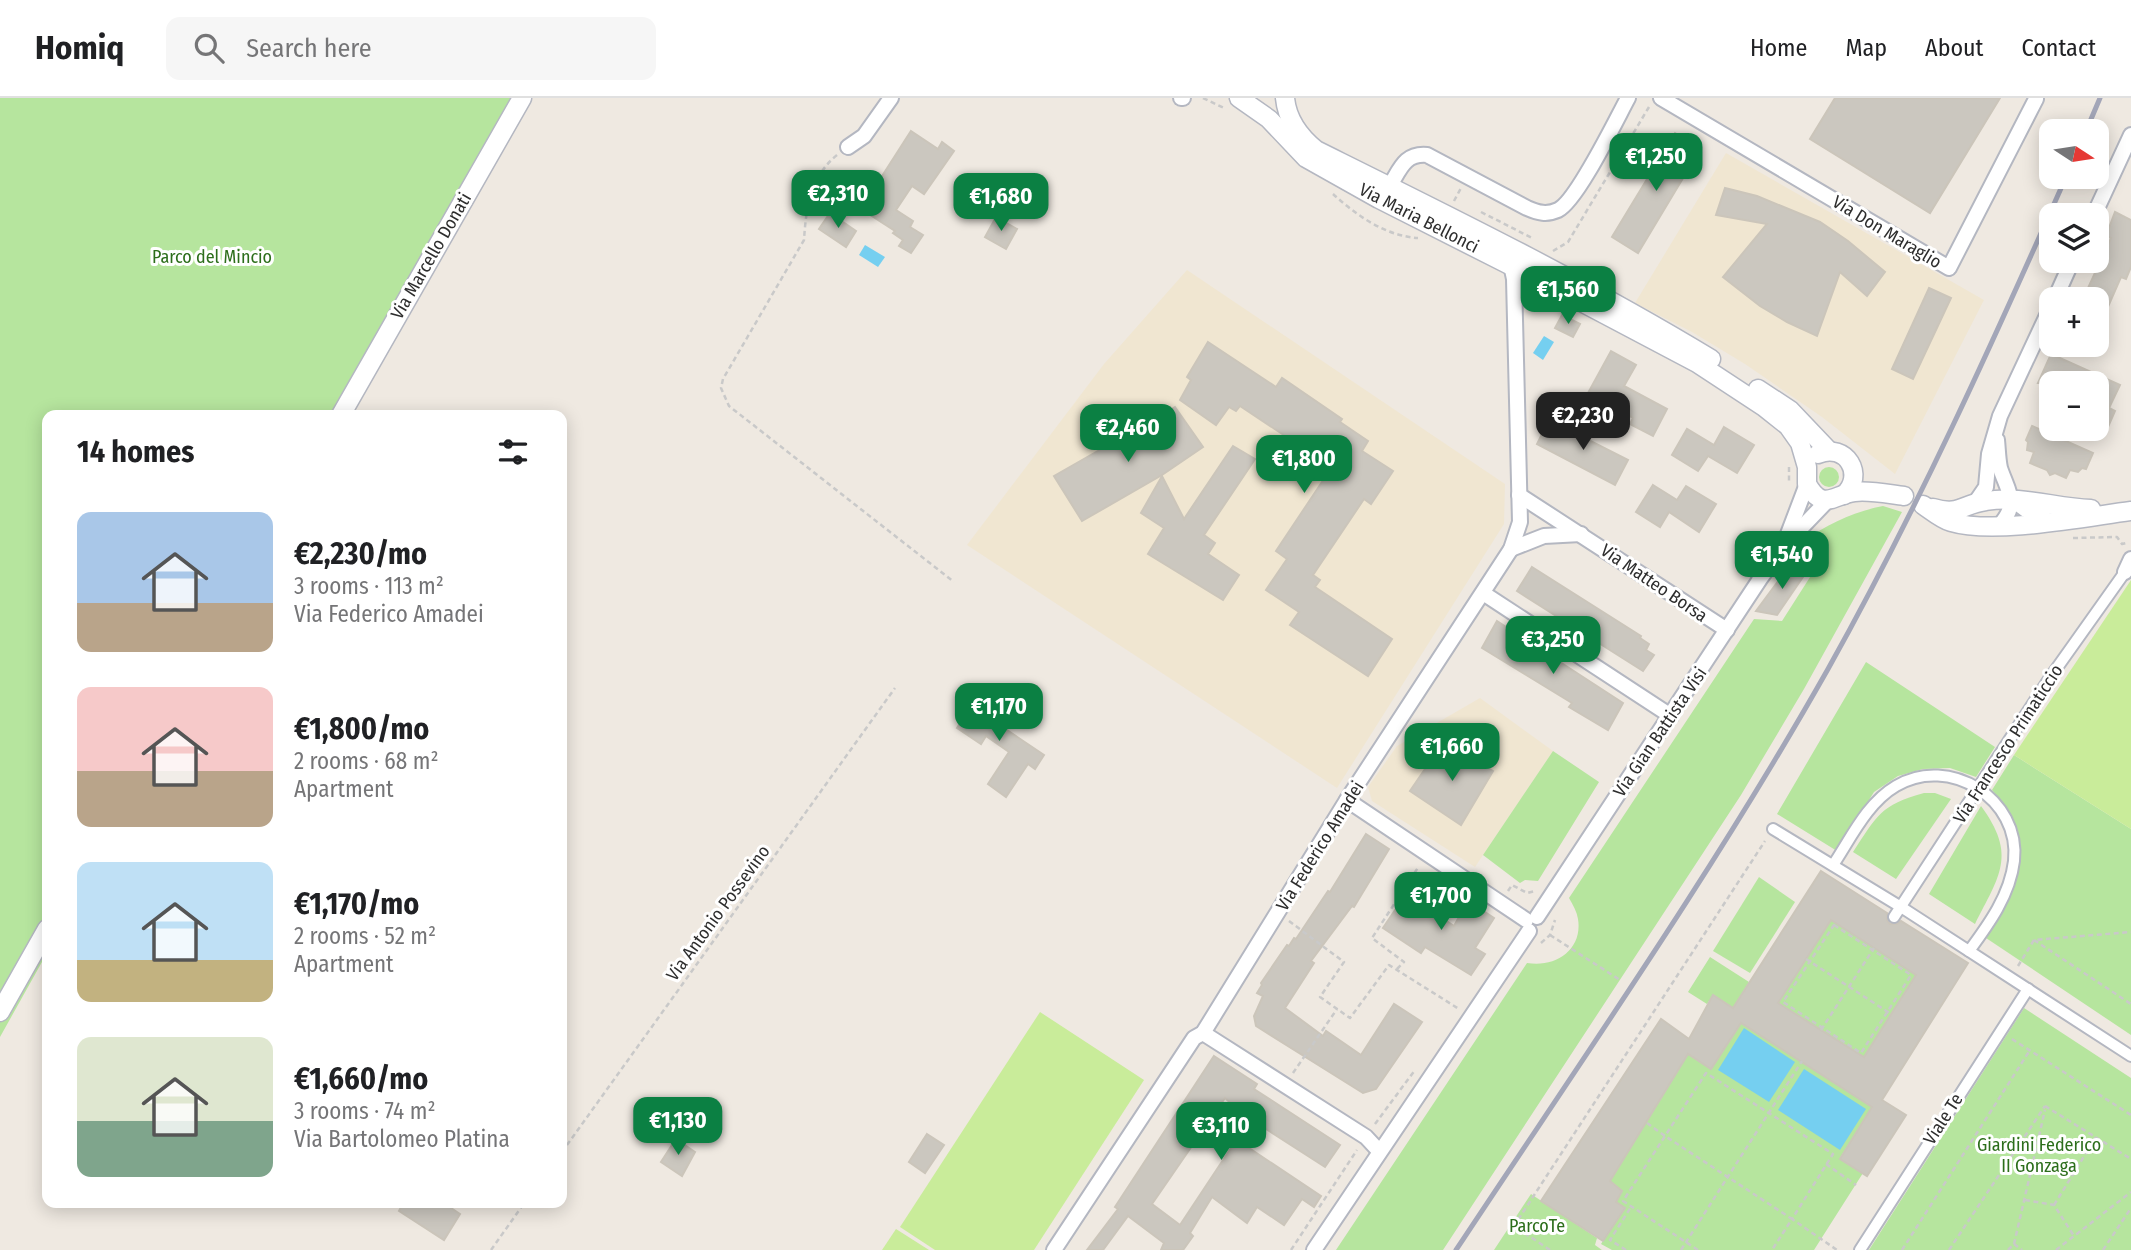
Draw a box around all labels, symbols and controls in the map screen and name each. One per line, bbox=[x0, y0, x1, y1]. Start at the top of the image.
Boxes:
search box bbox=[166, 17, 656, 80]
text: Homiq bbox=[35, 28, 124, 68]
icon: search bbox=[190, 29, 228, 67]
text: Search here bbox=[246, 33, 371, 64]
text: Home bbox=[1750, 34, 1807, 62]
text: Map bbox=[1845, 34, 1887, 62]
text: About bbox=[1925, 34, 1983, 62]
text: Contact bbox=[2021, 34, 2096, 62]
north arrow bbox=[2039, 119, 2109, 189]
map controls bbox=[2039, 119, 2109, 441]
pin: €1,250 bbox=[1599, 134, 1713, 193]
text: €1,250 bbox=[1625, 142, 1687, 170]
pin: €2,310 bbox=[781, 170, 895, 230]
pin: €1,680 bbox=[944, 174, 1058, 233]
street label: Via Maria Bellonci bbox=[1355, 178, 1483, 258]
text: €2,310 bbox=[807, 179, 869, 207]
text: €1,680 bbox=[969, 182, 1033, 210]
street label: Via Marcello Donati bbox=[386, 189, 476, 323]
street label: Via Don Maraglio bbox=[1828, 191, 1946, 273]
button: layers bbox=[2039, 203, 2109, 273]
park label: Parco del Mincio bbox=[152, 246, 272, 268]
pin: €1,560 bbox=[1511, 266, 1625, 326]
text: €1,560 bbox=[1537, 275, 1599, 303]
button: + bbox=[2039, 287, 2109, 357]
button: − bbox=[2039, 371, 2109, 441]
pin: €2,230 bbox=[1526, 392, 1640, 452]
text: €2,230 bbox=[1552, 401, 1614, 429]
pin: €2,460 bbox=[1071, 404, 1185, 464]
text: €2,460 bbox=[1096, 413, 1160, 441]
icon: filters bbox=[494, 433, 532, 471]
text: 14 homes bbox=[77, 434, 194, 470]
pin: €1,800 bbox=[1247, 436, 1361, 495]
text: €1,800 bbox=[1272, 444, 1336, 472]
pin: €1,540 bbox=[1725, 532, 1839, 591]
text: €2,230/mo bbox=[294, 536, 427, 572]
street label: Via Matteo Borsa bbox=[1596, 539, 1712, 627]
icon: home bbox=[133, 540, 217, 624]
text: €1,540 bbox=[1751, 540, 1813, 568]
text: 3 rooms · 113 m² bbox=[294, 572, 444, 600]
text: Via Federico Amadei bbox=[294, 600, 484, 628]
pin: €3,250 bbox=[1496, 616, 1610, 676]
text: €3,250 bbox=[1522, 625, 1584, 653]
street label: Via Francesco Primaticcio bbox=[1948, 660, 2068, 828]
street label: Via Gian Battista Visi bbox=[1609, 663, 1711, 801]
pin: €1,170 bbox=[942, 684, 1056, 743]
text: €1,170 bbox=[971, 692, 1027, 720]
text: €1,800/mo bbox=[294, 711, 429, 747]
icon: home bbox=[133, 715, 217, 799]
pin: €1,660 bbox=[1395, 724, 1509, 783]
text: €1,660 bbox=[1421, 732, 1483, 760]
text: 2 rooms · 68 m² bbox=[294, 747, 439, 775]
text: Apartment bbox=[294, 775, 394, 803]
street label: Via Federico Amadei bbox=[1271, 777, 1369, 915]
street label: Via Antonio Possevino bbox=[661, 841, 775, 985]
pin: €1,700 bbox=[1384, 872, 1498, 932]
text: €1,700 bbox=[1410, 881, 1472, 909]
text: €1,170/mo bbox=[294, 886, 419, 922]
icon: home bbox=[133, 890, 217, 974]
text: 2 rooms · 52 m² bbox=[294, 922, 436, 950]
text: Apartment bbox=[294, 950, 394, 978]
text: €1,660/mo bbox=[294, 1061, 428, 1097]
icon: home bbox=[133, 1065, 217, 1149]
street label: Viale Te bbox=[1918, 1089, 1968, 1149]
text: 3 rooms · 74 m² bbox=[294, 1097, 436, 1125]
pin: €1,130 bbox=[621, 1098, 735, 1157]
pin: €3,110 bbox=[1164, 1102, 1278, 1162]
text: €1,130 bbox=[649, 1106, 707, 1134]
text: €3,110 bbox=[1192, 1111, 1250, 1139]
text: Via Bartolomeo Platina bbox=[294, 1125, 510, 1153]
park label: Giardini Federico II Gonzaga bbox=[1977, 1134, 2101, 1177]
park label: ParcoTe bbox=[1509, 1215, 1565, 1237]

